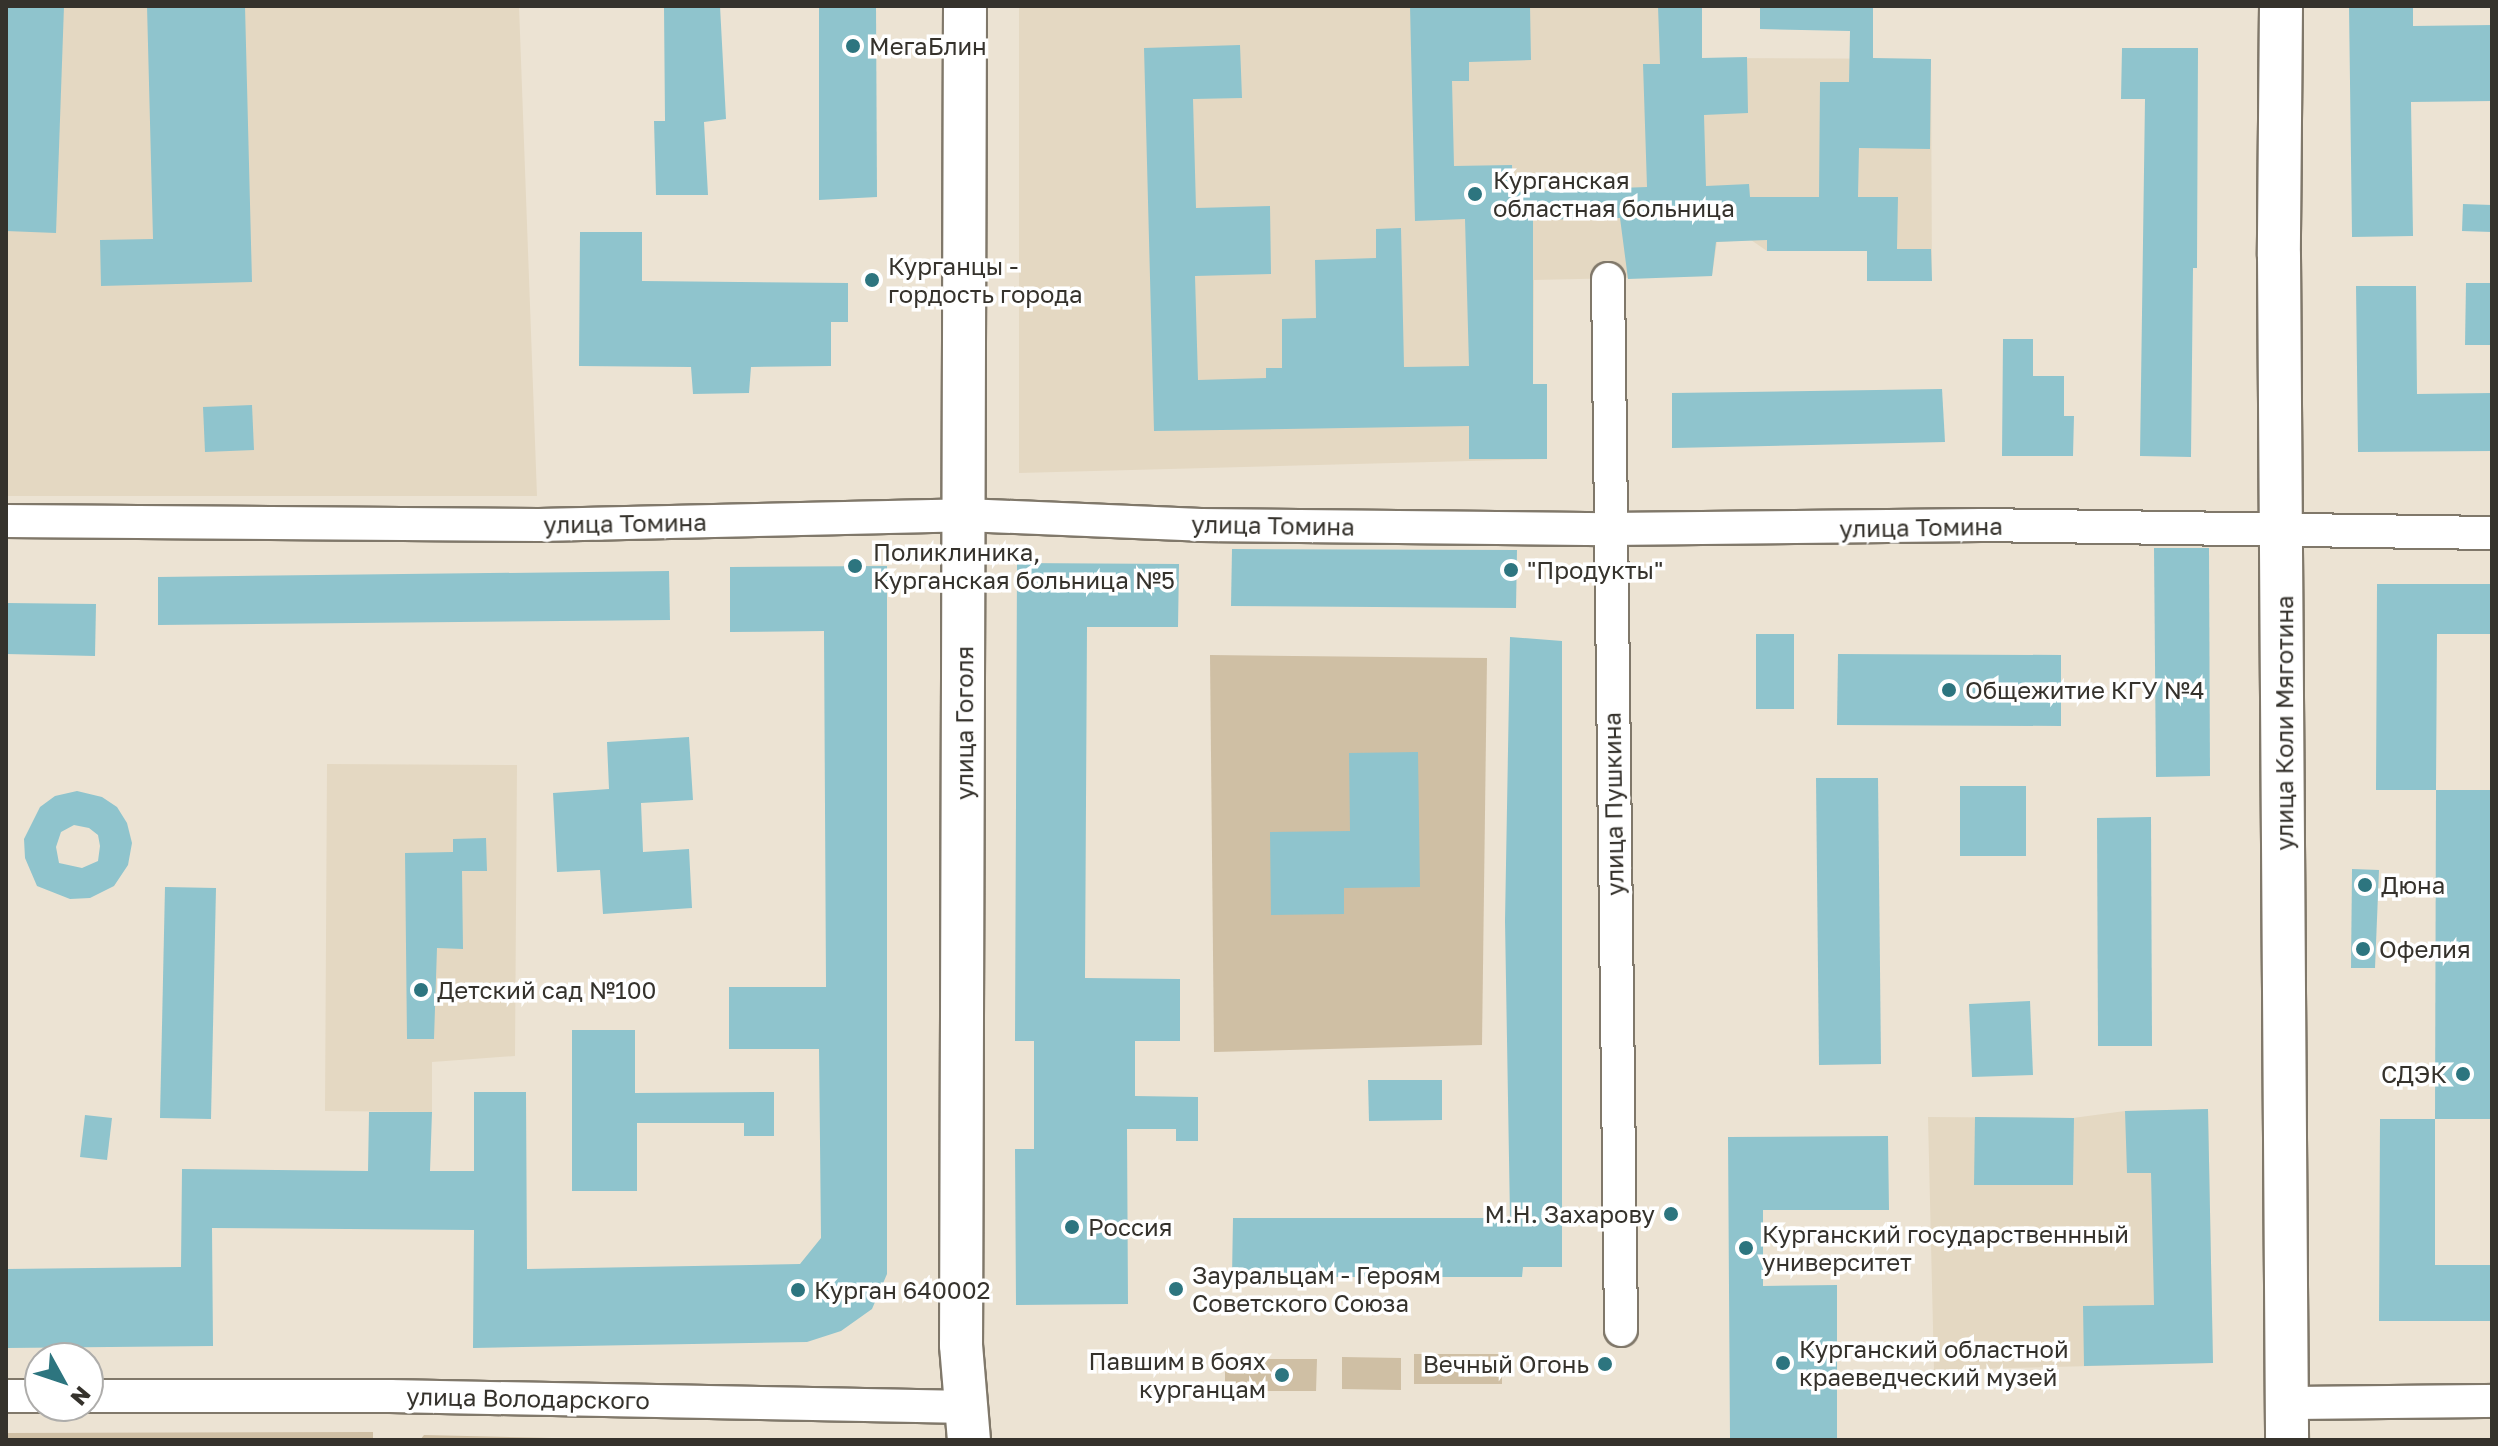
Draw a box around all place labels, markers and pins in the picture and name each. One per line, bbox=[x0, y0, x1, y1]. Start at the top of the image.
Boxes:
place label: МегаБлин bbox=[869, 32, 987, 60]
marker: МегаБлин bbox=[844, 37, 862, 55]
place label: Курганская областная больница bbox=[1493, 166, 1735, 222]
marker: Курганская областная больница bbox=[1464, 183, 1486, 205]
place label: Курганцы - гордость города bbox=[888, 252, 1083, 308]
marker: Курганцы - гордость города bbox=[863, 271, 881, 289]
place label: Поликлиника, Курганская больница №5 bbox=[873, 538, 1175, 594]
marker: Поликлиника, Курганская больница №5 bbox=[844, 555, 866, 577]
place label: "Продукты" bbox=[1527, 556, 1663, 584]
marker: "Продукты" bbox=[1502, 561, 1520, 579]
place label: Общежитие КГУ №4 bbox=[1965, 676, 2205, 704]
marker: Общежитие КГУ №4 bbox=[1940, 681, 1958, 699]
place label: Дюна bbox=[2381, 871, 2445, 899]
marker: Дюна bbox=[2356, 876, 2374, 894]
place label: Офелия bbox=[2379, 935, 2471, 963]
marker: Офелия bbox=[2354, 940, 2372, 958]
place label: Детский сад №100 bbox=[437, 976, 656, 1004]
marker: Детский сад №100 bbox=[412, 981, 430, 999]
place label: СДЭК bbox=[2381, 1060, 2447, 1088]
marker: СДЭК bbox=[2454, 1065, 2472, 1083]
place label: М.Н. Захарову bbox=[1485, 1200, 1655, 1228]
marker: М.Н. Захарову bbox=[1662, 1205, 1680, 1223]
place label: Россия bbox=[1088, 1213, 1172, 1241]
marker: Россия bbox=[1063, 1218, 1081, 1236]
place label: Курганский государственнный университет bbox=[1762, 1220, 2129, 1276]
marker: Курганский государственнный университет bbox=[1737, 1239, 1755, 1257]
place label: Зауральцам - Героям Советского Союза bbox=[1192, 1261, 1441, 1317]
place label: Курган 640002 bbox=[814, 1276, 991, 1304]
marker: Зауральцам - Героям Советского Союза bbox=[1167, 1280, 1185, 1298]
marker: Курган 640002 bbox=[789, 1281, 807, 1299]
place label: Курганский областной краеведческий музей bbox=[1799, 1335, 2069, 1391]
place label: Павшим в боях курганцам bbox=[1088, 1347, 1266, 1403]
place label: Вечный Огонь bbox=[1423, 1350, 1589, 1378]
marker: Курганский областной краеведческий музей bbox=[1774, 1354, 1792, 1372]
marker: Вечный Огонь bbox=[1596, 1355, 1614, 1373]
marker: Павшим в боях курганцам bbox=[1273, 1366, 1291, 1384]

